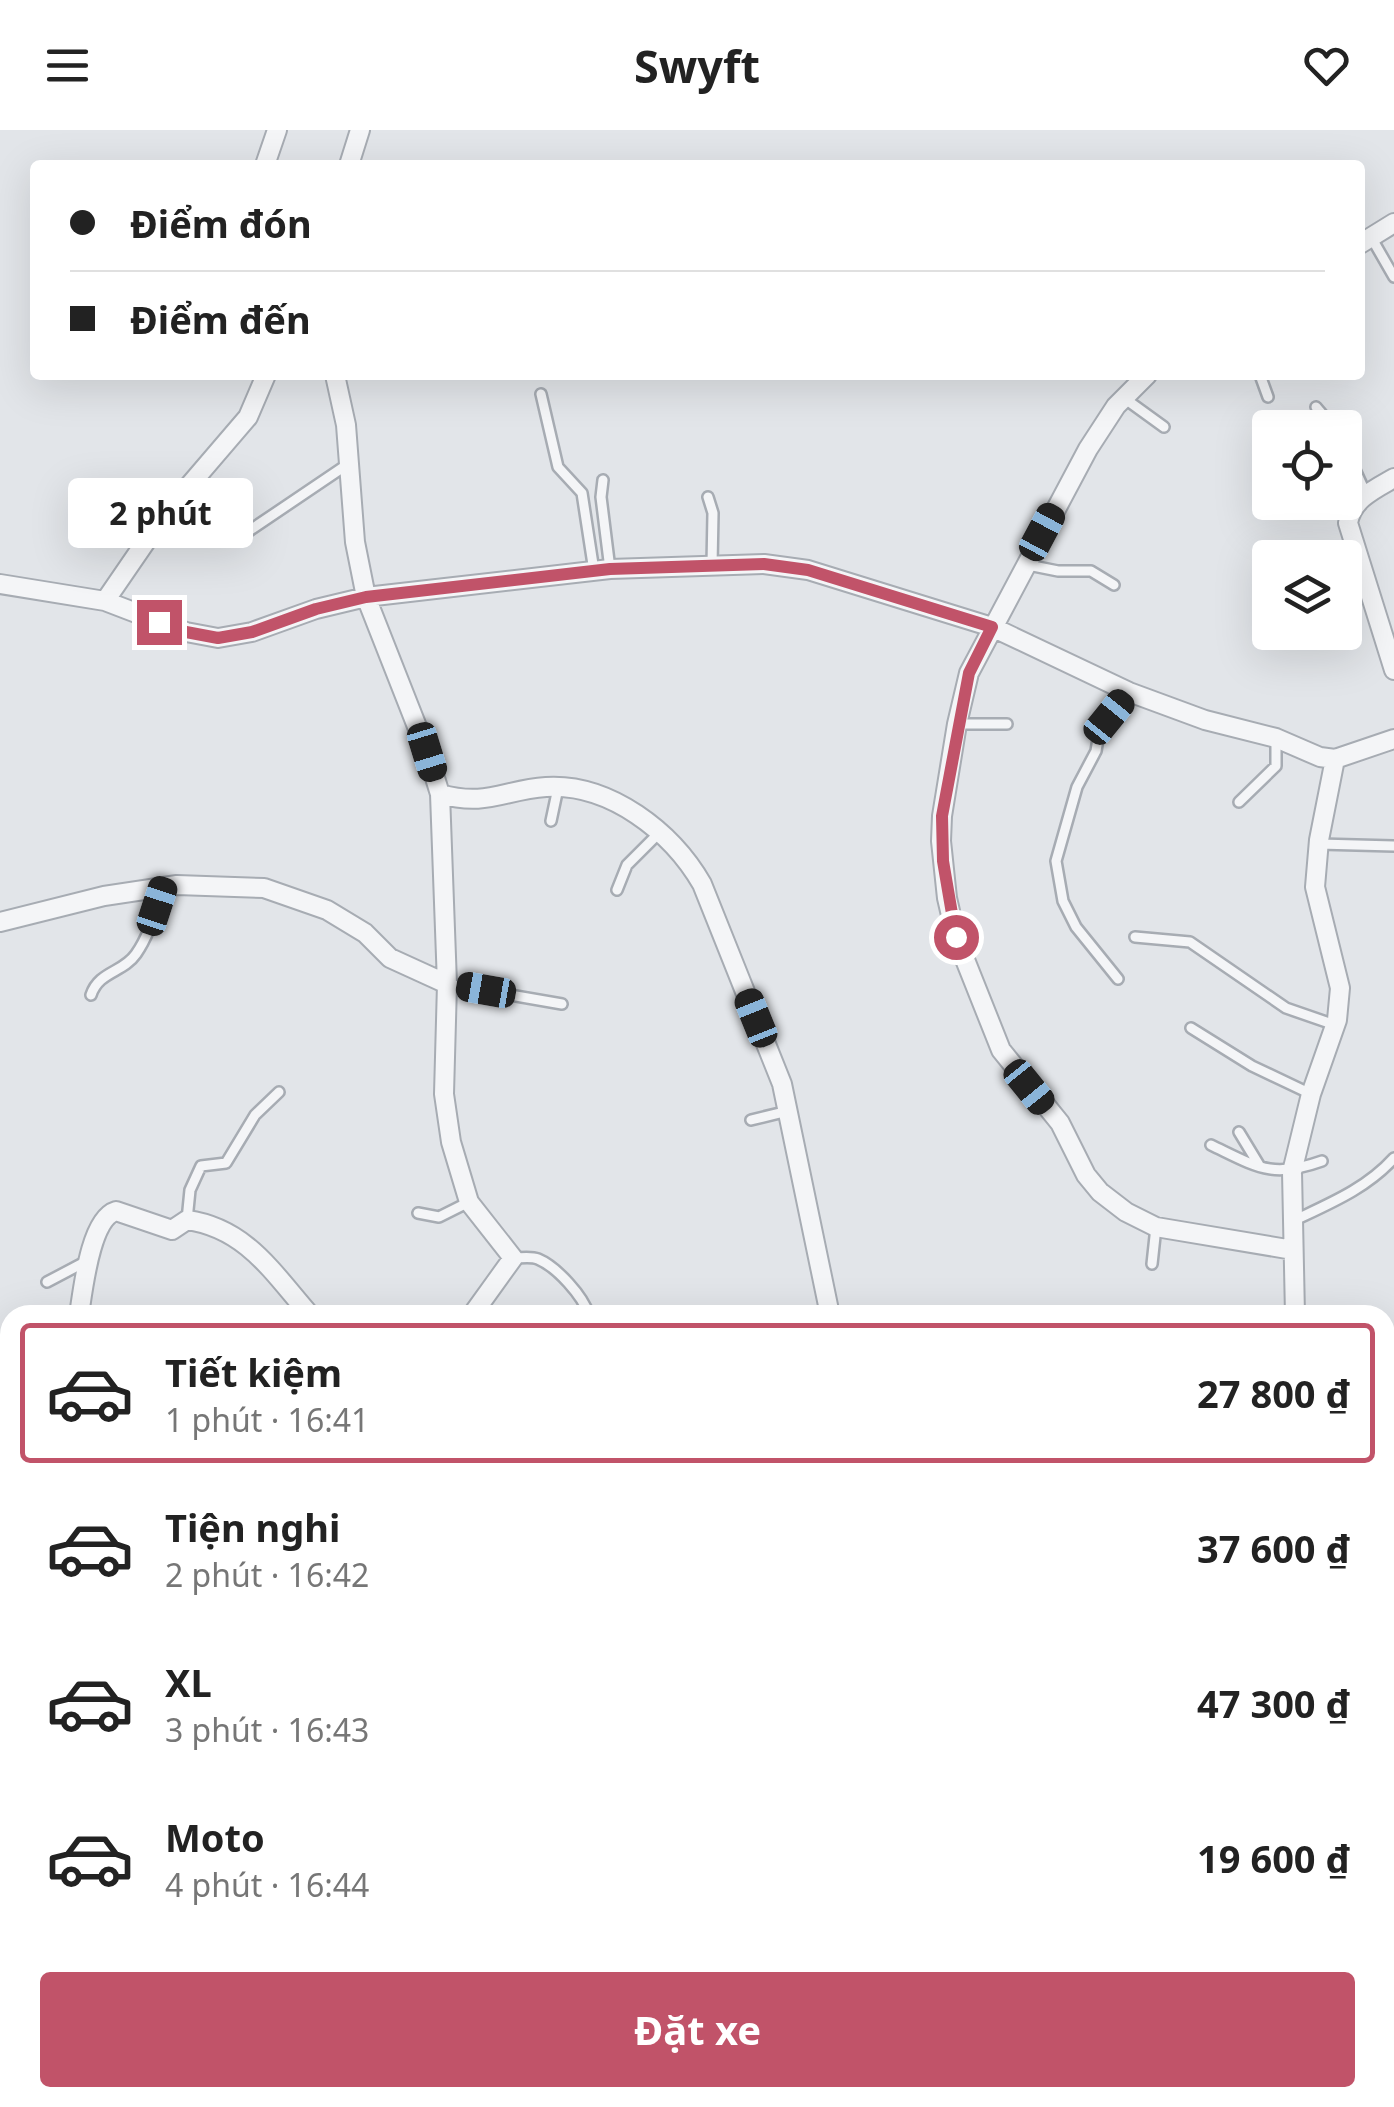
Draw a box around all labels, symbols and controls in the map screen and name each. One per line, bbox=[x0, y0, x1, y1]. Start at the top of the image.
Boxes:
text: Swyft bbox=[634, 35, 760, 96]
icon: menu bbox=[40, 38, 95, 93]
icon: heart bbox=[1299, 38, 1354, 93]
text: Điểm đón bbox=[130, 197, 312, 249]
text: Điểm đến bbox=[130, 293, 311, 345]
map controls bbox=[1252, 410, 1362, 650]
button: locate bbox=[1252, 410, 1362, 520]
callout: 2 phút bbox=[66, 477, 252, 547]
text: 2 phút bbox=[109, 491, 212, 534]
car bbox=[1015, 498, 1069, 566]
button: layers bbox=[1252, 540, 1362, 650]
route end bbox=[137, 600, 182, 645]
car bbox=[1078, 684, 1140, 750]
car bbox=[404, 719, 450, 785]
car bbox=[133, 873, 181, 939]
route start bbox=[934, 915, 979, 960]
car bbox=[454, 970, 518, 1010]
car bbox=[731, 985, 781, 1051]
car bbox=[998, 1054, 1060, 1120]
text: Tiết kiệm bbox=[165, 1346, 342, 1398]
icon: car bbox=[45, 1348, 135, 1438]
text: 27 800 ₫ bbox=[1197, 1367, 1350, 1419]
text: 1 phút · 16:41 bbox=[165, 1398, 369, 1441]
text: Tiện nghi bbox=[165, 1501, 340, 1553]
icon: car bbox=[45, 1503, 135, 1593]
text: 37 600 ₫ bbox=[1197, 1522, 1350, 1574]
text: 2 phút · 16:42 bbox=[165, 1553, 369, 1596]
text: XL bbox=[165, 1656, 212, 1708]
icon: car bbox=[45, 1658, 135, 1748]
text: 47 300 ₫ bbox=[1197, 1677, 1350, 1729]
text: 3 phút · 16:43 bbox=[165, 1708, 369, 1751]
text: Moto bbox=[165, 1811, 265, 1863]
icon: car bbox=[45, 1813, 135, 1903]
text: 19 600 ₫ bbox=[1197, 1832, 1350, 1884]
text: 4 phút · 16:44 bbox=[165, 1863, 369, 1906]
button: Đặt xe bbox=[40, 1972, 1355, 2087]

